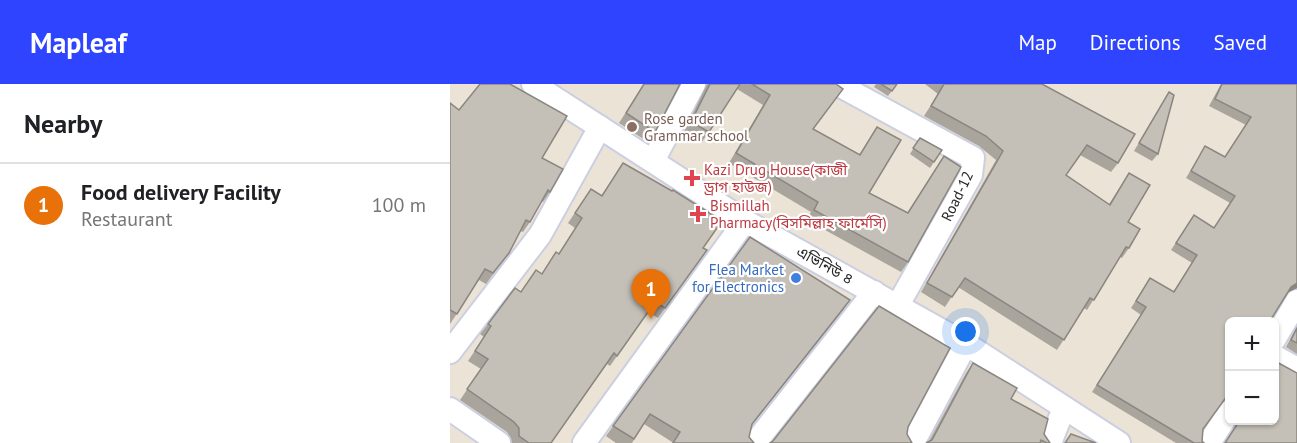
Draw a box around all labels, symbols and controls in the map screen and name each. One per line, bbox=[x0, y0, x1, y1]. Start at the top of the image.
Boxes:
text: Mapleaf bbox=[30, 24, 127, 61]
text: Map bbox=[1018, 29, 1057, 56]
text: Directions bbox=[1090, 29, 1181, 56]
text: Saved bbox=[1214, 29, 1267, 56]
text: Nearby bbox=[24, 107, 102, 140]
place label: Rose garden Grammar school bbox=[644, 109, 749, 145]
marker: Rose garden Grammar school bbox=[625, 120, 639, 134]
place label: Kazi Drug House(কাজী ড্রাগ হাউজ) bbox=[703, 160, 848, 196]
street label: Road-12 bbox=[937, 168, 977, 224]
marker: Kazi Drug House(কাজী ড্রাগ হাউজ) bbox=[685, 171, 699, 185]
text: Food delivery Facility bbox=[81, 178, 281, 206]
text: 1 bbox=[38, 192, 49, 218]
text: 100 m bbox=[372, 192, 426, 218]
place label: Bismillah Pharmacy(বিসমিল্লাহ ফার্মেসি) bbox=[710, 196, 887, 232]
text: Restaurant bbox=[81, 206, 172, 232]
marker: Bismillah Pharmacy(বিসমিল্লাহ ফার্মেসি) bbox=[691, 207, 705, 221]
street label: এভিনিউ ৪ bbox=[793, 242, 857, 288]
place label: Flea Market for Electronics bbox=[692, 260, 784, 296]
pin: 1 bbox=[632, 270, 670, 319]
marker: Flea Market for Electronics bbox=[789, 271, 803, 285]
your location bbox=[951, 317, 980, 346]
map controls bbox=[1225, 317, 1279, 425]
button: + bbox=[1225, 317, 1279, 371]
button: − bbox=[1225, 371, 1279, 425]

